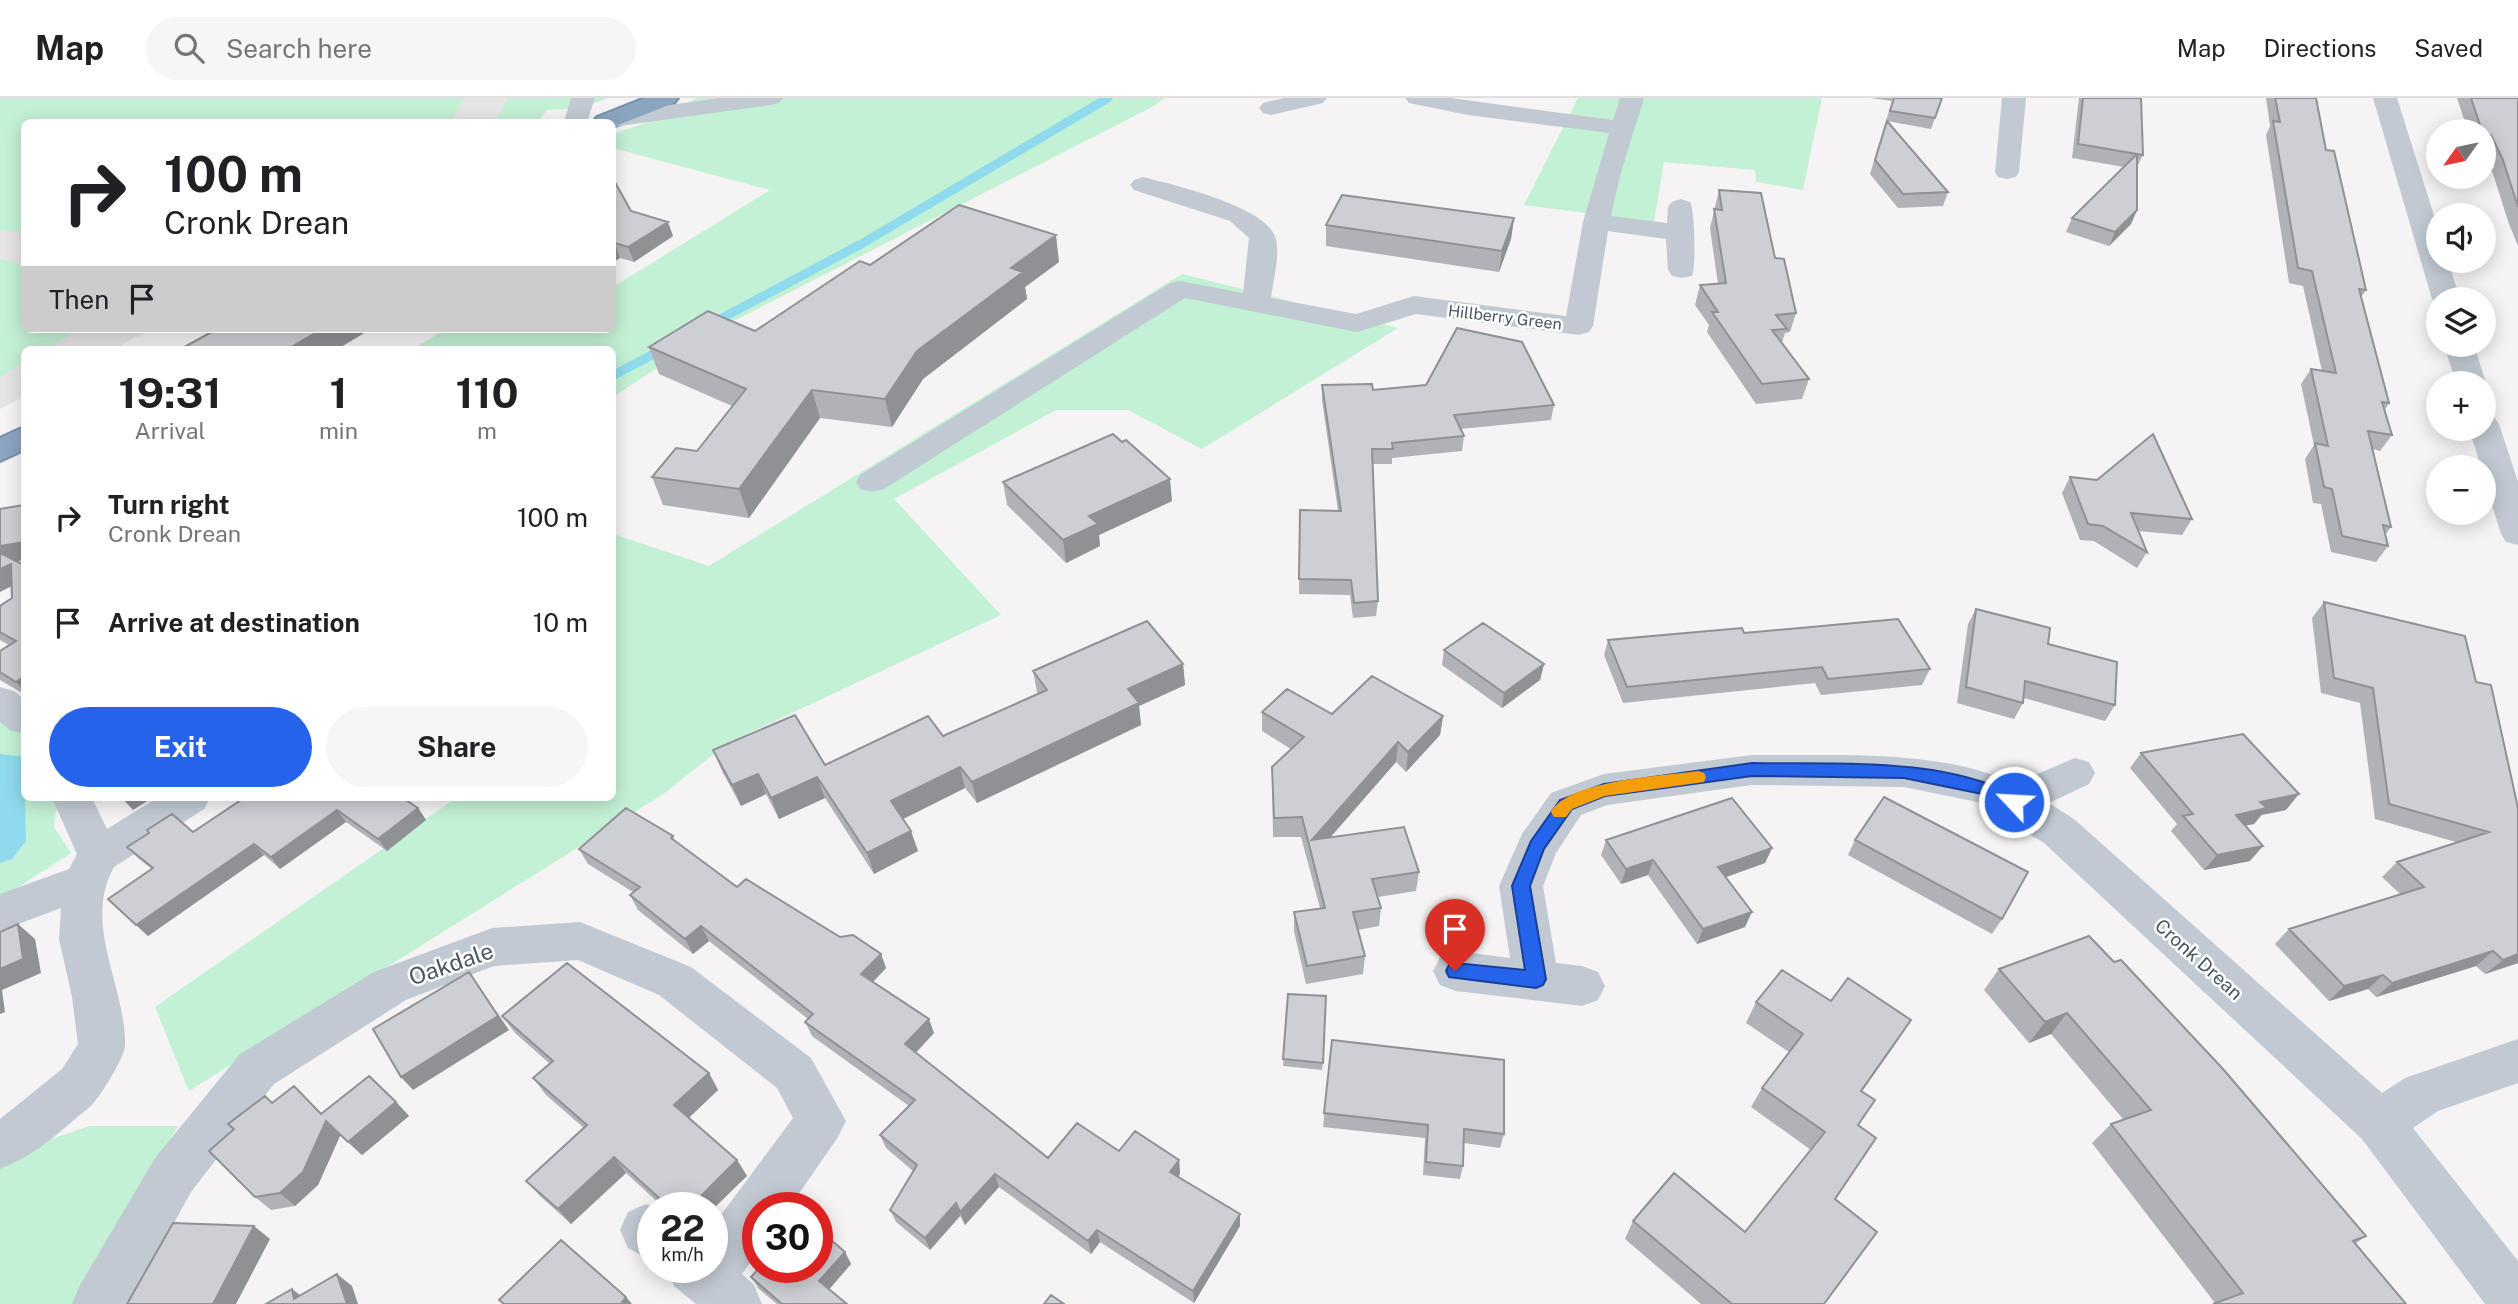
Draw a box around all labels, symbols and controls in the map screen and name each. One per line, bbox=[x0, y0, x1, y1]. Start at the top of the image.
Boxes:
search box bbox=[146, 17, 636, 80]
text: Map bbox=[35, 29, 104, 67]
icon: search bbox=[170, 29, 208, 67]
text: Search here bbox=[226, 33, 372, 64]
text: Map bbox=[2177, 34, 2226, 62]
text: Directions bbox=[2264, 34, 2376, 62]
text: Saved bbox=[2414, 34, 2483, 62]
north arrow bbox=[2426, 119, 2496, 189]
map controls bbox=[2426, 119, 2496, 525]
text: 100 m bbox=[164, 145, 303, 203]
icon: right bbox=[49, 147, 140, 238]
button: sound bbox=[2426, 203, 2496, 273]
text: Cronk Drean bbox=[164, 204, 349, 241]
icon: arrive bbox=[123, 280, 161, 318]
text: Then bbox=[49, 284, 109, 315]
button: layers bbox=[2426, 287, 2496, 357]
street label: Hillberry Green bbox=[1447, 301, 1563, 334]
text: 19:31 bbox=[119, 368, 221, 417]
text: 1 bbox=[329, 368, 347, 417]
text: 110 bbox=[455, 368, 518, 417]
button: + bbox=[2426, 371, 2496, 441]
text: Arrival bbox=[134, 417, 205, 444]
text: min bbox=[319, 417, 358, 444]
text: m bbox=[477, 417, 497, 444]
button: − bbox=[2426, 455, 2496, 525]
text: Turn right bbox=[108, 489, 230, 520]
icon: right bbox=[49, 499, 87, 537]
text: 100 m bbox=[517, 502, 588, 533]
text: Cronk Drean bbox=[108, 520, 241, 547]
icon: arrive bbox=[49, 604, 87, 642]
text: Arrive at destination bbox=[108, 607, 360, 638]
text: 10 m bbox=[533, 607, 588, 638]
button: Exit bbox=[49, 707, 312, 787]
button: Share bbox=[326, 707, 588, 787]
position arrow bbox=[1977, 765, 2051, 839]
pin bbox=[1425, 899, 1485, 971]
icon: arrive bbox=[1436, 910, 1474, 948]
street label: Cronk Drean bbox=[2151, 914, 2247, 1004]
street label: Oakdale bbox=[405, 937, 497, 991]
speed limit sign: 30 bbox=[742, 1192, 833, 1283]
text: 22 bbox=[660, 1208, 705, 1249]
text: km/h bbox=[661, 1244, 704, 1265]

